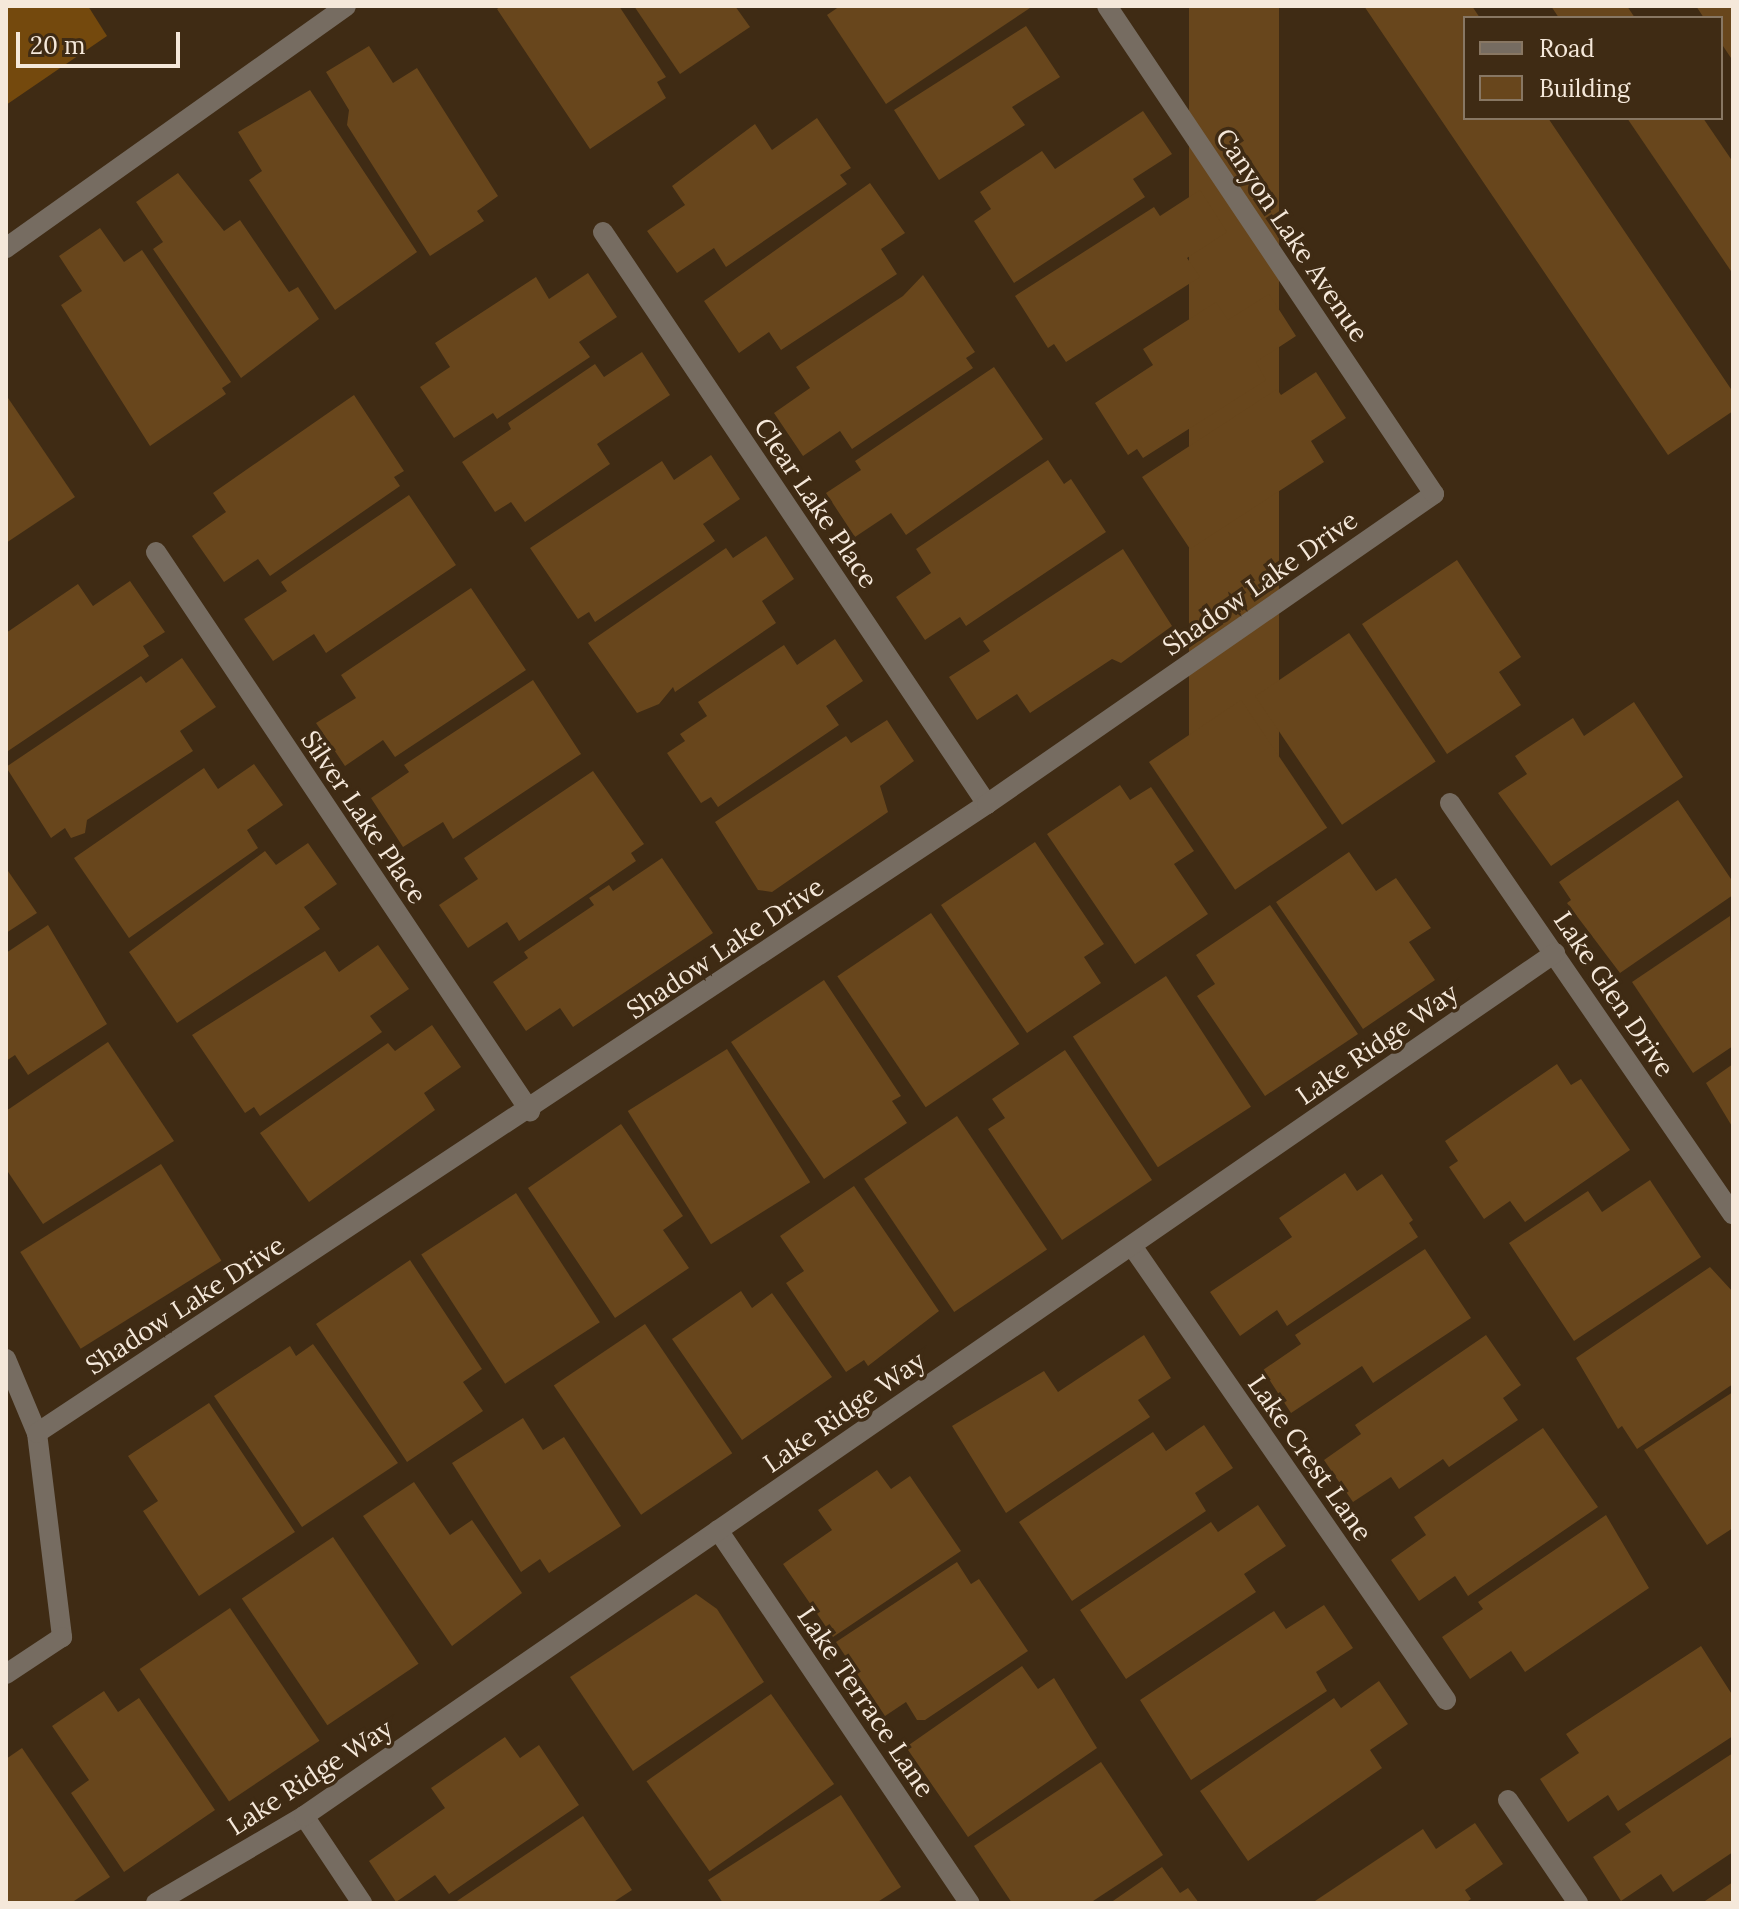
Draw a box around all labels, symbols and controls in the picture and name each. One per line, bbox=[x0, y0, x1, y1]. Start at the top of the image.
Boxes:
scale bar bbox=[20, 16, 184, 66]
legend bbox=[1463, 16, 1723, 120]
text: 20 m bbox=[30, 30, 86, 61]
text: Road bbox=[1539, 33, 1595, 64]
text: Building bbox=[1539, 73, 1630, 104]
street label: Canyon Lake Avenue bbox=[1209, 122, 1375, 348]
street label: Clear Lake Place bbox=[748, 412, 884, 594]
street label: Shadow Lake Drive bbox=[1157, 504, 1363, 662]
street label: Silver Lake Place bbox=[295, 725, 433, 909]
street label: Shadow Lake Drive bbox=[621, 871, 829, 1025]
street label: Lake Glen Drive bbox=[1547, 906, 1681, 1082]
street label: Lake Ridge Way bbox=[1290, 977, 1464, 1111]
street label: Shadow Lake Drive bbox=[80, 1229, 290, 1381]
street label: Lake Ridge Way bbox=[757, 1345, 931, 1479]
street label: Lake Crest Lane bbox=[1241, 1369, 1379, 1547]
street label: Lake Terrace Lane bbox=[791, 1601, 941, 1803]
street label: Lake Ridge Way bbox=[222, 1712, 398, 1842]

